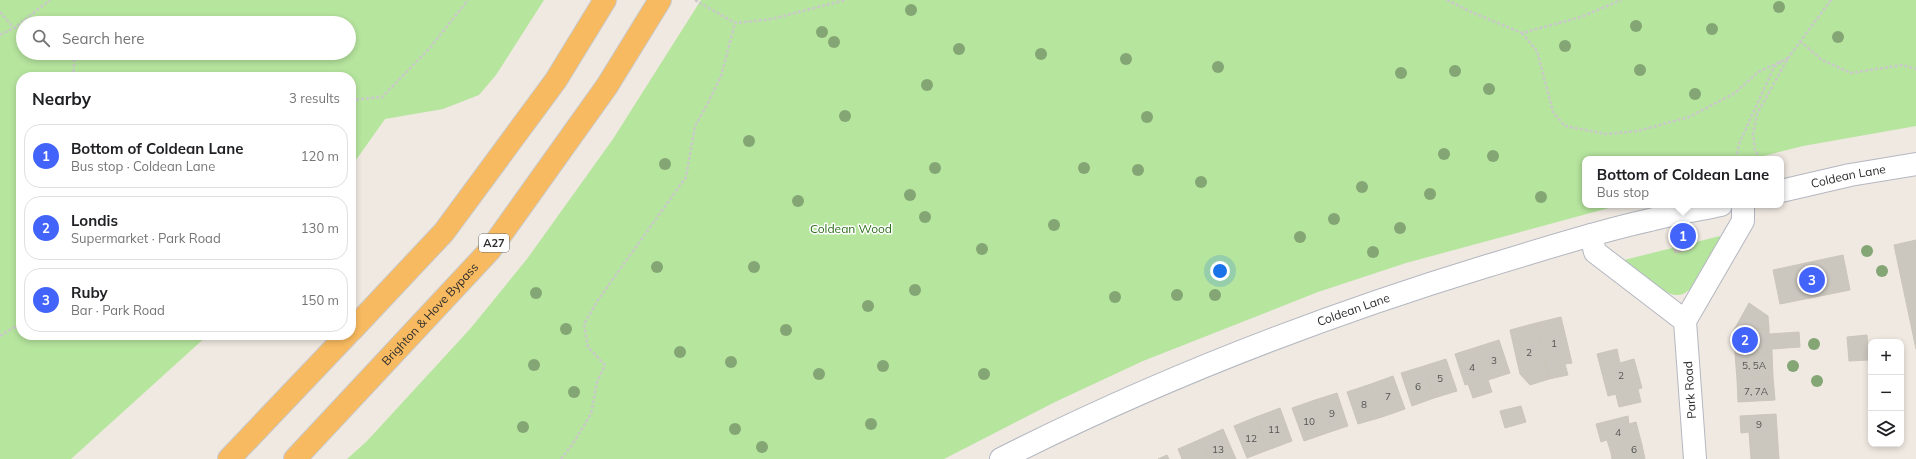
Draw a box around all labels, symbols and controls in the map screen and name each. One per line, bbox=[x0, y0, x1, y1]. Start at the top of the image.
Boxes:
search box bbox=[16, 16, 356, 60]
icon: search bbox=[30, 27, 52, 49]
text: Search here bbox=[62, 29, 144, 48]
text: Nearby bbox=[32, 88, 91, 109]
text: 3 results bbox=[289, 90, 340, 106]
text: Bottom of Coldean Lane bbox=[71, 139, 243, 158]
text: 1 bbox=[42, 148, 50, 164]
text: 120 m bbox=[301, 148, 339, 164]
popup bbox=[1582, 156, 1784, 208]
text: Bus stop · Coldean Lane bbox=[71, 158, 215, 174]
street label: Coldean Lane bbox=[1809, 161, 1887, 191]
text: Bottom of Coldean Lane bbox=[1597, 165, 1769, 184]
text: Bus stop bbox=[1597, 184, 1649, 200]
text: Londis bbox=[71, 211, 118, 230]
text: 2 bbox=[42, 220, 50, 236]
text: 130 m bbox=[301, 220, 339, 236]
park label: Coldean Wood bbox=[810, 221, 892, 236]
pin: 1 bbox=[1670, 221, 1696, 251]
text: Supermarket · Park Road bbox=[71, 230, 221, 246]
road number: A27 bbox=[479, 234, 509, 252]
street label: Brighton & Hove Bypass bbox=[378, 259, 481, 368]
your location bbox=[1210, 261, 1230, 281]
pin: 3 bbox=[1799, 265, 1825, 295]
text: Ruby bbox=[71, 283, 108, 302]
street label: Coldean Lane bbox=[1315, 290, 1392, 329]
text: 3 bbox=[42, 292, 50, 308]
text: 150 m bbox=[301, 292, 339, 308]
text: Bar · Park Road bbox=[71, 302, 165, 318]
pin: 2 bbox=[1732, 325, 1758, 355]
house number: 1 bbox=[1551, 337, 1557, 350]
map controls bbox=[1868, 339, 1904, 447]
button: + bbox=[1868, 339, 1904, 375]
house number: 2 bbox=[1526, 346, 1532, 359]
house number: 3 bbox=[1491, 354, 1497, 367]
house number: 5, 5A bbox=[1742, 359, 1767, 372]
house number: 4 bbox=[1469, 361, 1475, 374]
street label: Park Road bbox=[1680, 361, 1699, 419]
house number: 2 bbox=[1618, 369, 1624, 382]
house number: 5 bbox=[1437, 372, 1443, 385]
button: − bbox=[1868, 375, 1904, 411]
house number: 6 bbox=[1415, 380, 1421, 393]
house number: 7, 7A bbox=[1744, 385, 1769, 398]
house number: 7 bbox=[1385, 390, 1391, 403]
house number: 8 bbox=[1361, 398, 1367, 411]
house number: 9 bbox=[1329, 407, 1335, 420]
button: layers bbox=[1868, 411, 1904, 447]
house number: 10 bbox=[1303, 415, 1315, 428]
house number: 9 bbox=[1756, 418, 1762, 431]
house number: 11 bbox=[1268, 423, 1280, 436]
house number: 4 bbox=[1615, 426, 1621, 439]
house number: 12 bbox=[1245, 432, 1257, 445]
house number: 13 bbox=[1212, 443, 1224, 456]
house number: 6 bbox=[1631, 443, 1637, 456]

